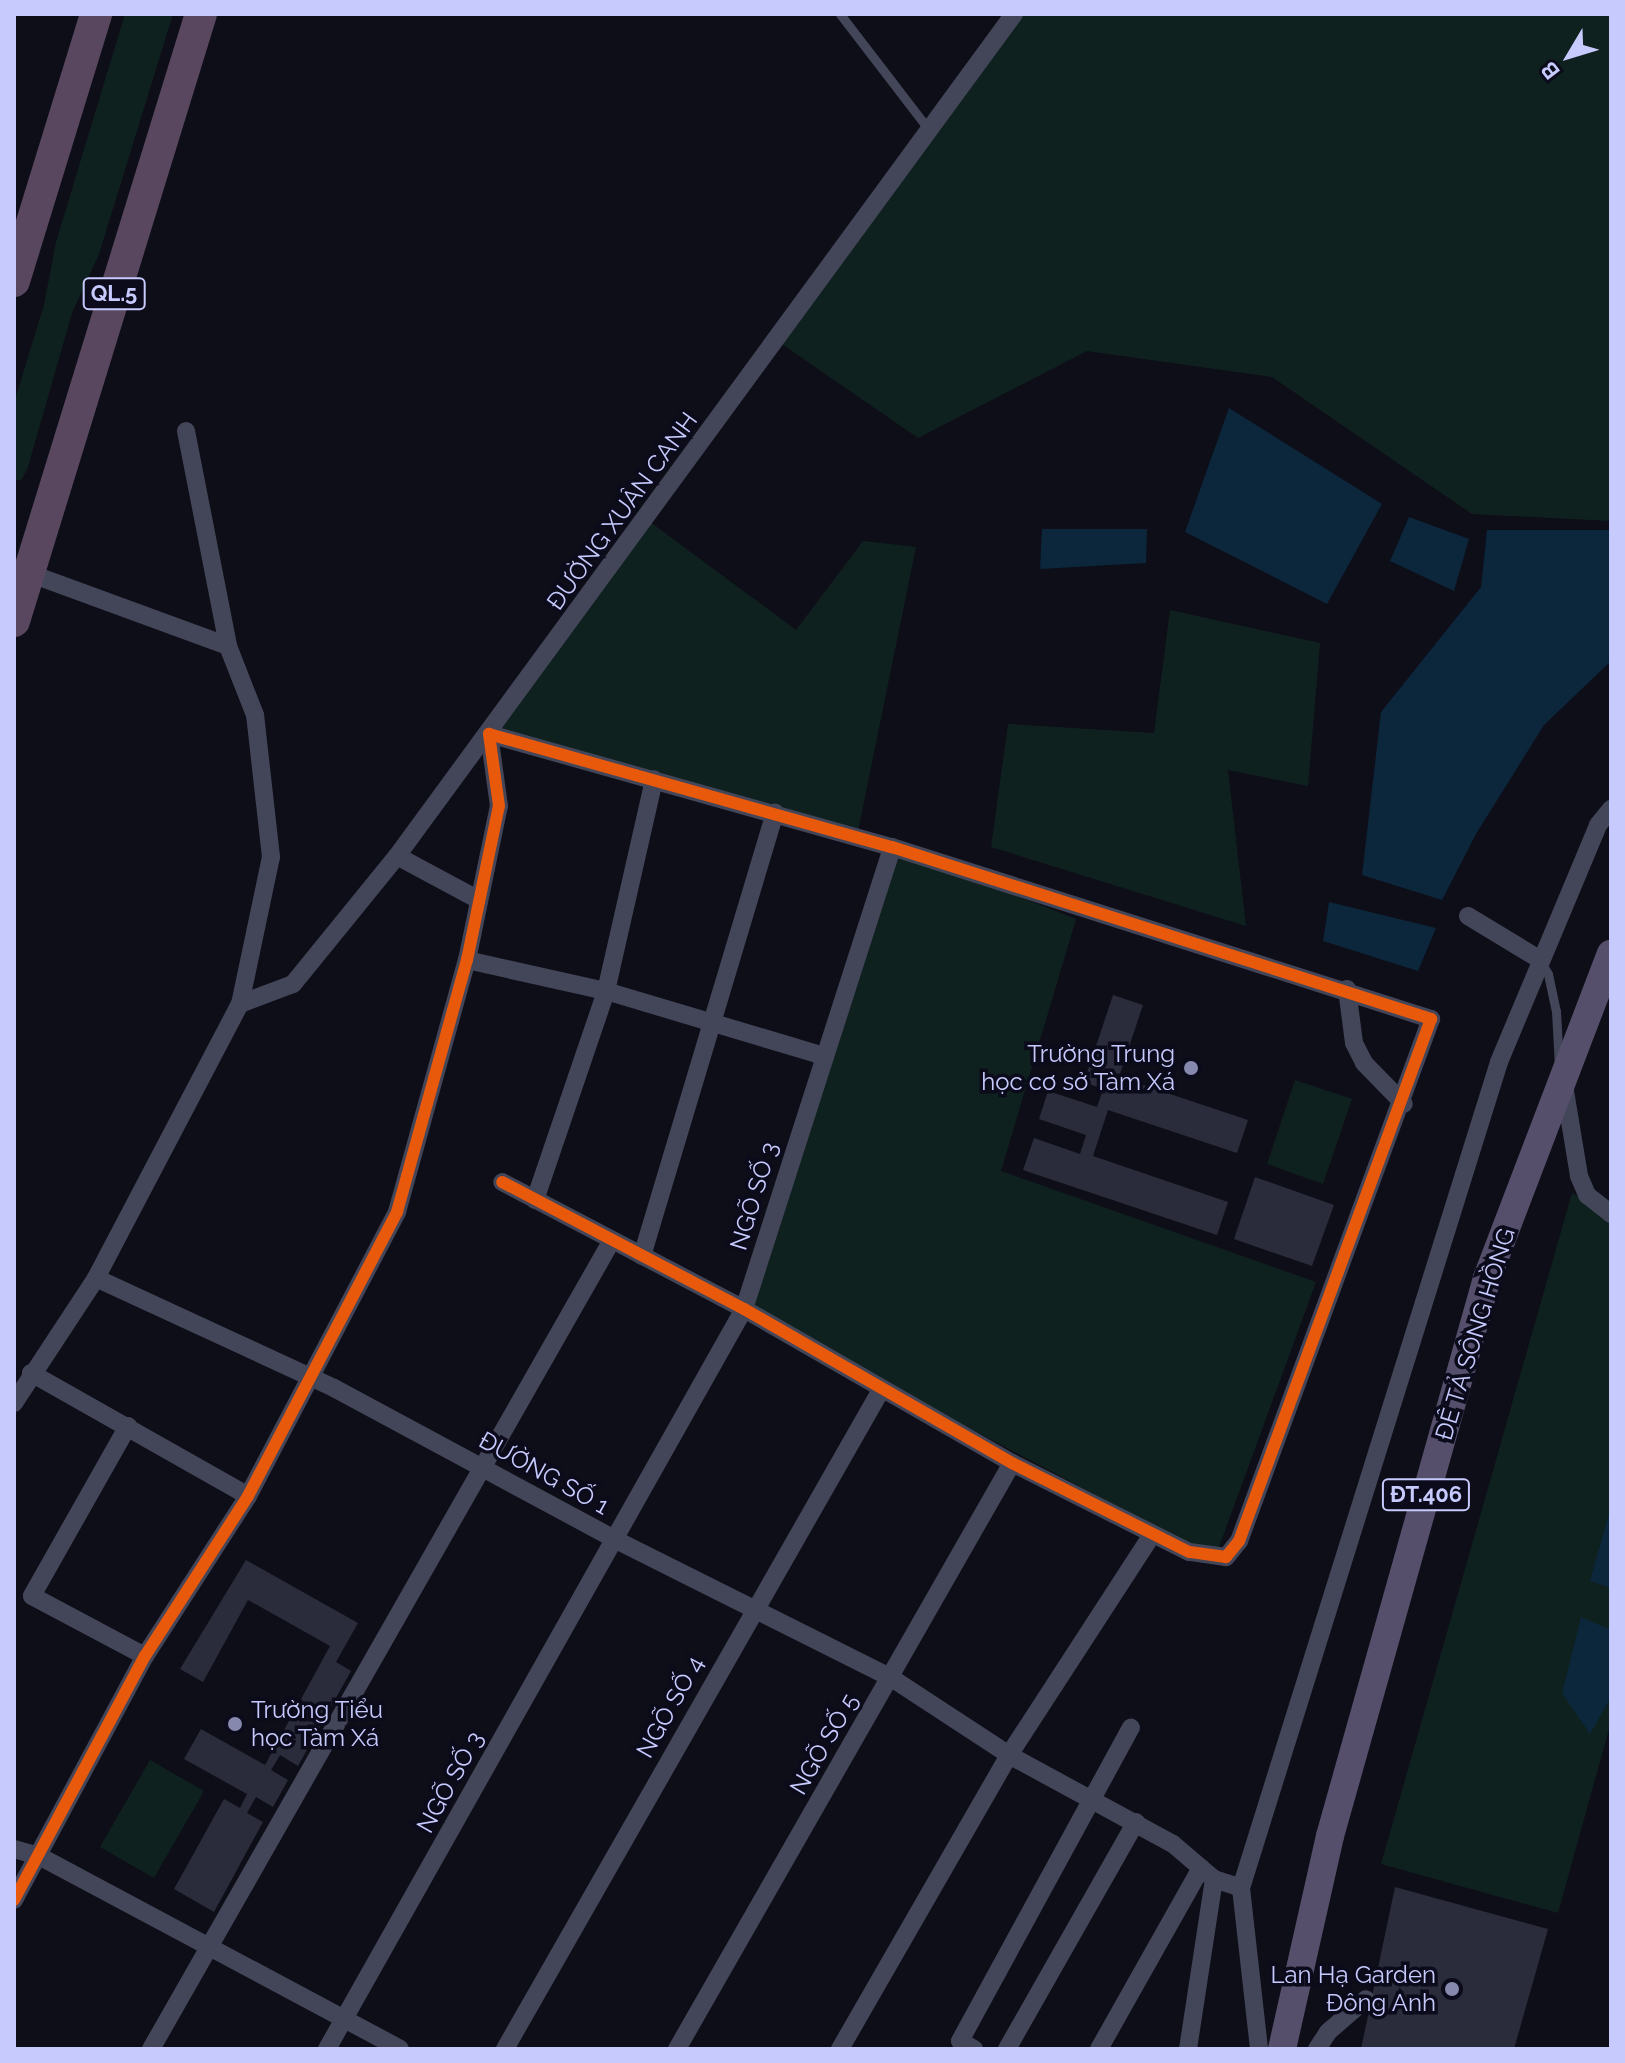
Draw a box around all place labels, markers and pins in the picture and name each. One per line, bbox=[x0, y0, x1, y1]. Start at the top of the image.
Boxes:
place label: Trường Trung học cơ sở Tàm Xá bbox=[980, 1040, 1175, 1096]
marker: Trường Trung học cơ sở Tàm Xá bbox=[1182, 1059, 1200, 1077]
place label: Trường Tiểu học Tàm Xá bbox=[251, 1696, 384, 1752]
marker: Trường Tiểu học Tàm Xá bbox=[226, 1715, 244, 1733]
place label: Lan Hạ Garden Đông Anh bbox=[1271, 1961, 1436, 2017]
marker: Lan Hạ Garden Đông Anh bbox=[1443, 1980, 1461, 1998]

